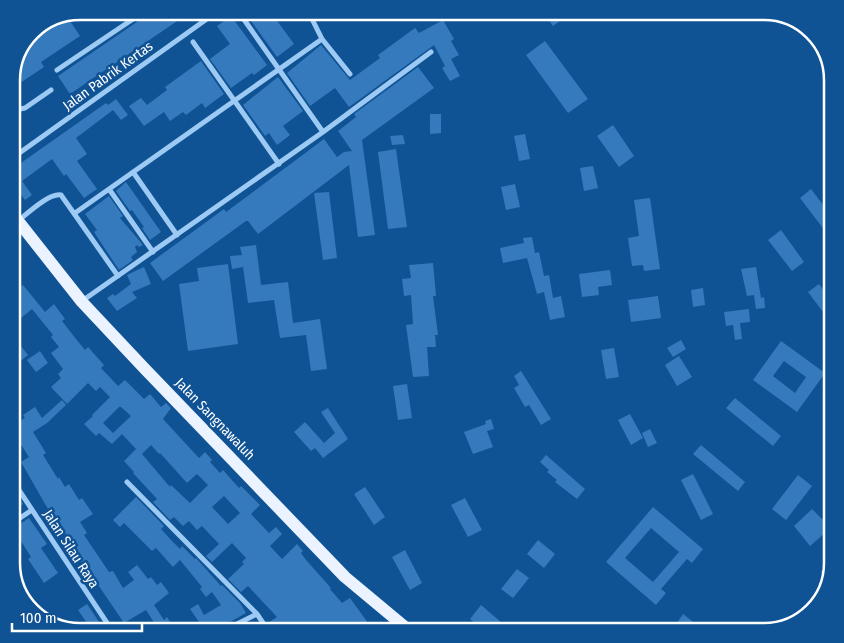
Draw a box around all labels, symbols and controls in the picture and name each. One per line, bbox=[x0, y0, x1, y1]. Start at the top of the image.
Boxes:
street label: Jalan Pabrik Kertas bbox=[60, 38, 156, 114]
street label: Jalan Sangnawaluh bbox=[171, 374, 259, 464]
street label: Jalan Silau Raya bbox=[39, 506, 103, 592]
scale bar bbox=[12, 600, 142, 632]
text: 100 m bbox=[20, 609, 57, 627]

